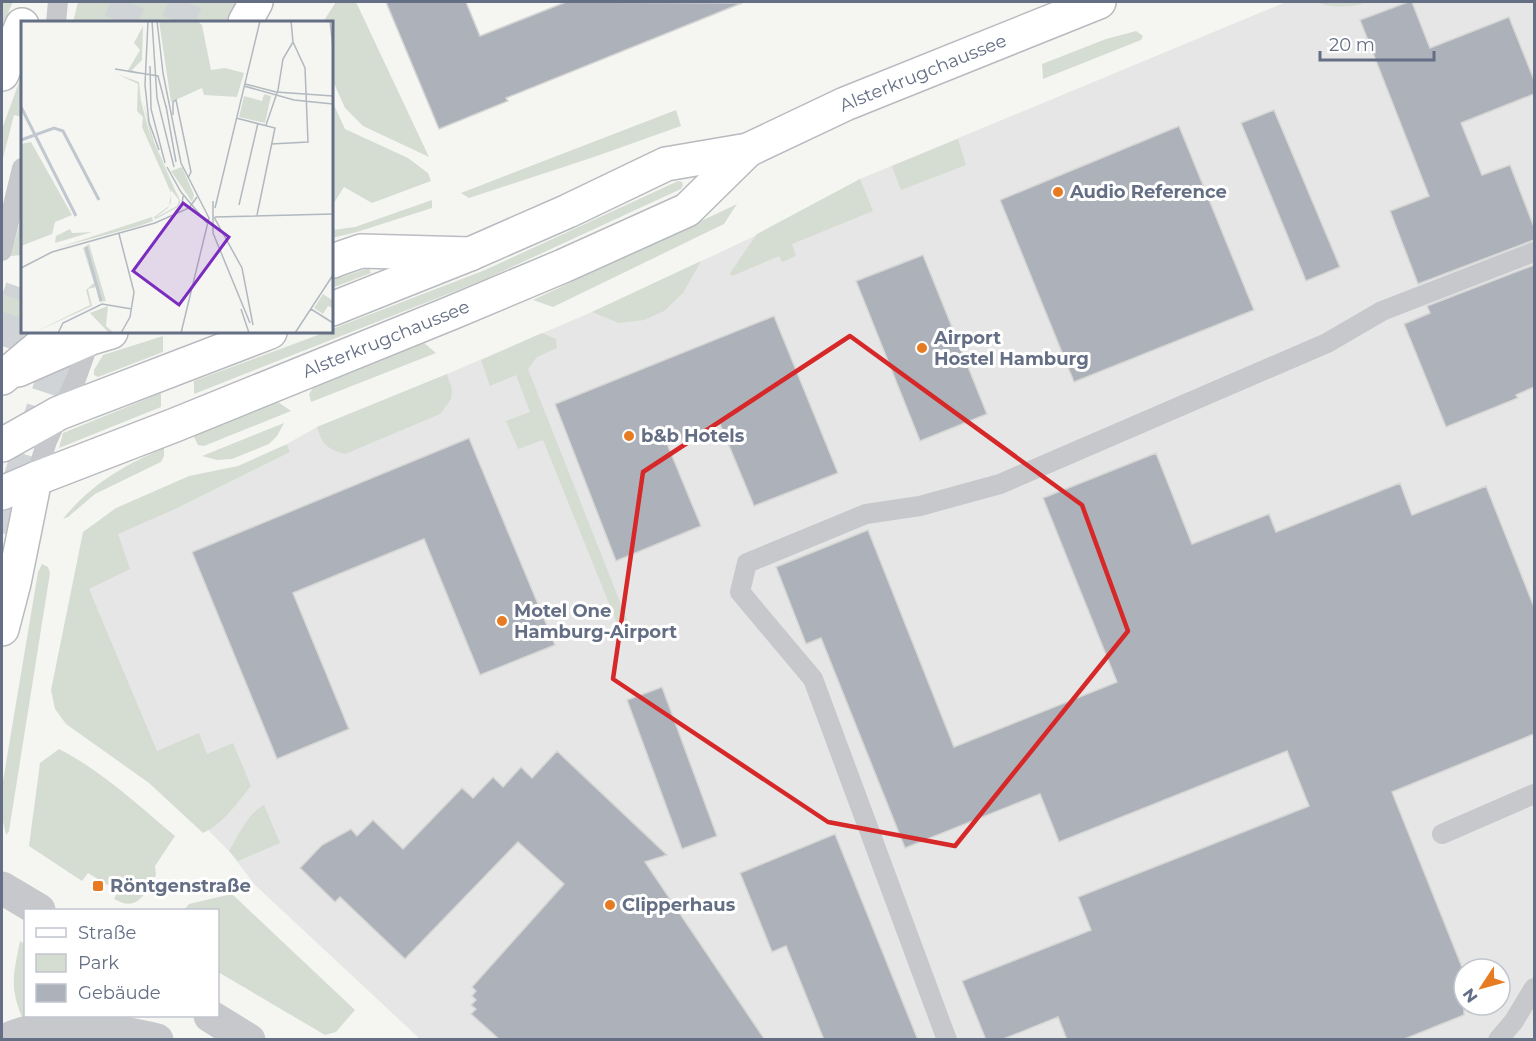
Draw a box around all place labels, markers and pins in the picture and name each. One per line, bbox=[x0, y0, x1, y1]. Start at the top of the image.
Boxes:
place label: Audio Reference bbox=[1069, 181, 1227, 203]
marker: Audio Reference bbox=[1051, 185, 1065, 199]
place label: Airport Hostel Hamburg bbox=[933, 327, 1089, 370]
marker: Airport Hostel Hamburg bbox=[915, 341, 929, 355]
place label: b&b Hotels bbox=[641, 425, 745, 447]
marker: b&b Hotels bbox=[622, 429, 636, 443]
place label: Motel One Hamburg-Airport bbox=[514, 600, 677, 643]
marker: Motel One Hamburg-Airport bbox=[495, 614, 509, 628]
place label: Röntgenstraße bbox=[110, 875, 251, 897]
marker: Röntgenstraße bbox=[91, 879, 105, 893]
place label: Clipperhaus bbox=[622, 894, 736, 916]
marker: Clipperhaus bbox=[603, 898, 617, 912]

